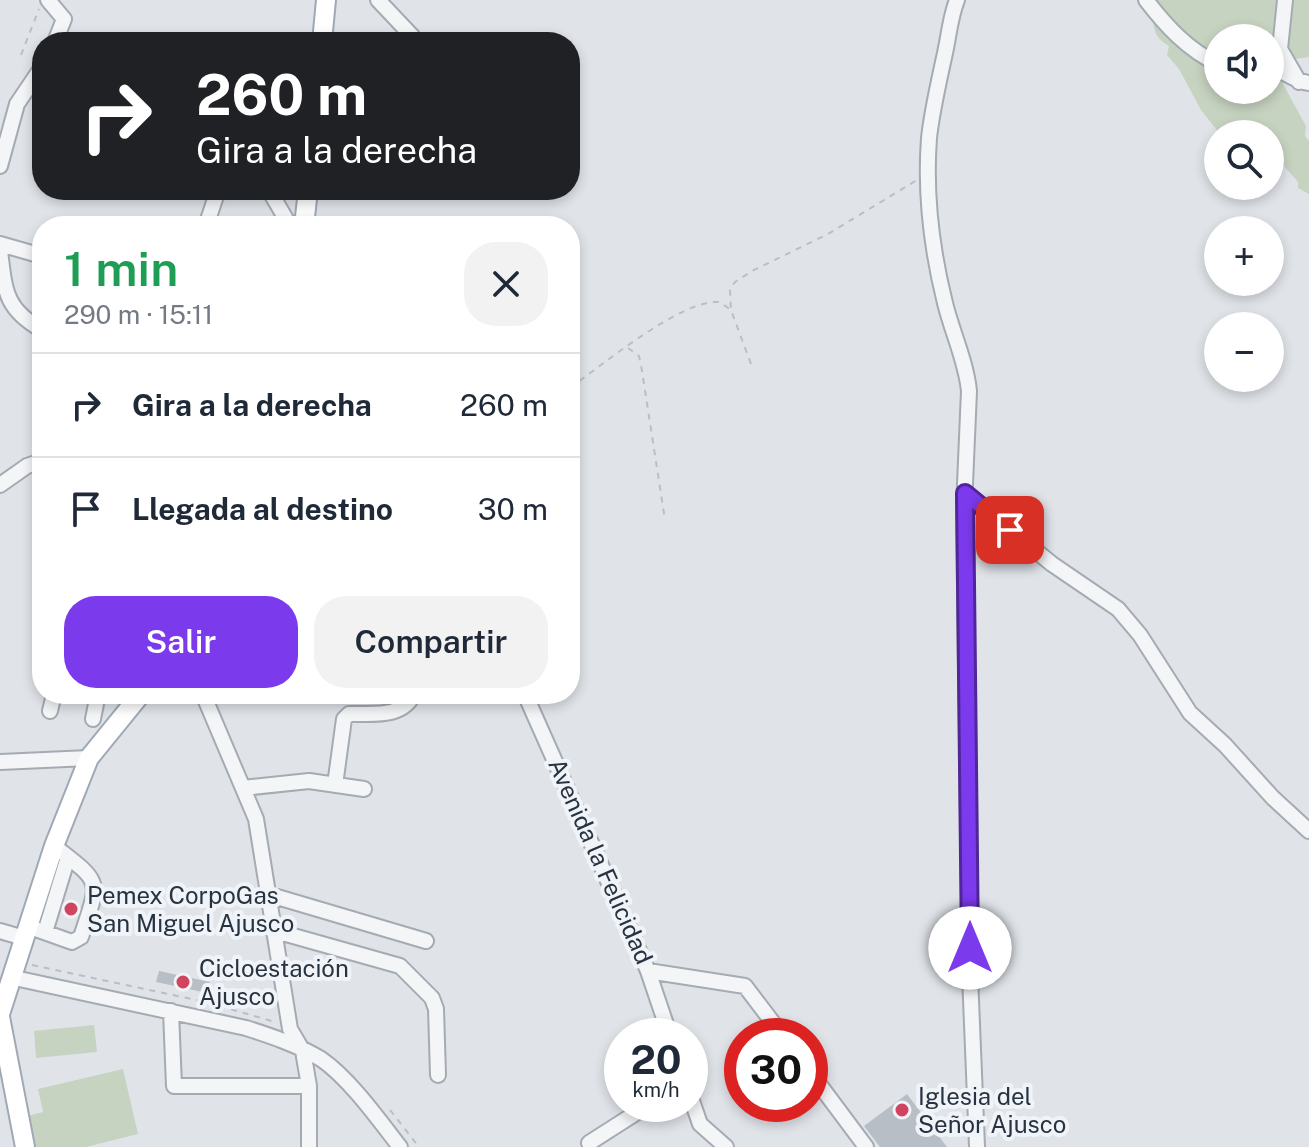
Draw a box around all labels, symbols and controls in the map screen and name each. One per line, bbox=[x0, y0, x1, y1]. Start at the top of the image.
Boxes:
map controls bbox=[1204, 24, 1284, 392]
button: sound bbox=[1204, 24, 1284, 104]
text: 260 m bbox=[196, 62, 367, 128]
icon: right bbox=[64, 64, 168, 168]
button: search bbox=[1204, 120, 1284, 200]
text: Gira a la derecha bbox=[196, 129, 477, 171]
button: + bbox=[1204, 216, 1284, 296]
text: 1 min bbox=[64, 240, 178, 297]
button: close bbox=[464, 242, 548, 326]
text: 290 m · 15:11 bbox=[64, 299, 213, 330]
button: − bbox=[1204, 312, 1284, 392]
icon: right bbox=[64, 383, 108, 427]
text: Gira a la derecha bbox=[132, 387, 372, 423]
text: 260 m bbox=[460, 387, 548, 423]
icon: arrive bbox=[64, 487, 108, 531]
text: Llegada al destino bbox=[132, 491, 393, 527]
text: 30 m bbox=[478, 491, 548, 527]
pin bbox=[976, 496, 1044, 564]
icon: arrive bbox=[988, 508, 1032, 552]
button: Salir bbox=[64, 596, 298, 688]
button: Compartir bbox=[314, 596, 548, 688]
street label: Avenida la Felicidad bbox=[543, 754, 659, 968]
place label: Pemex CorpoGas San Miguel Ajusco bbox=[87, 881, 294, 937]
marker: Pemex CorpoGas San Miguel Ajusco bbox=[62, 900, 80, 918]
position arrow bbox=[928, 906, 1012, 990]
place label: Cicloestación Ajusco bbox=[199, 954, 349, 1010]
marker: Cicloestación Ajusco bbox=[174, 973, 192, 991]
speed limit sign: 30 bbox=[724, 1018, 828, 1122]
text: 20 bbox=[630, 1036, 682, 1083]
text: km/h bbox=[632, 1078, 680, 1102]
place label: Iglesia del Señor Ajusco bbox=[918, 1082, 1066, 1138]
marker: Iglesia del Señor Ajusco bbox=[893, 1101, 911, 1119]

